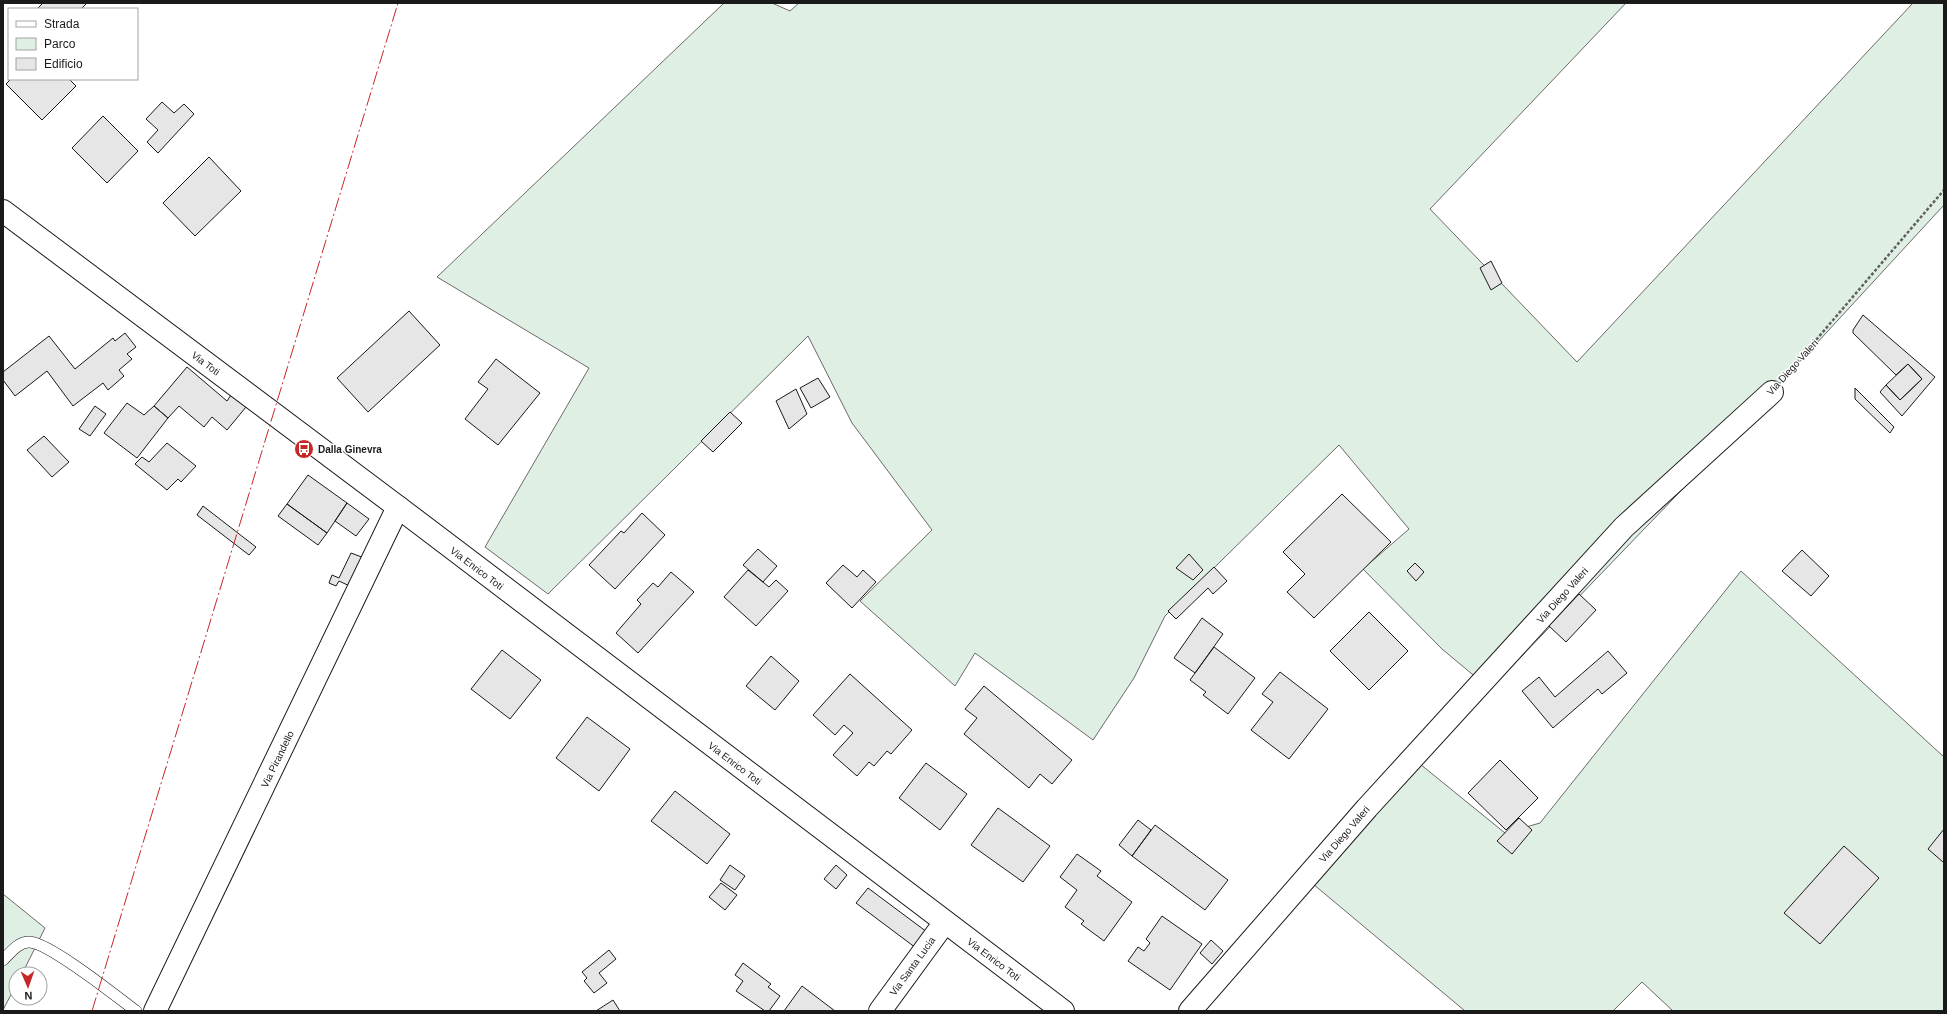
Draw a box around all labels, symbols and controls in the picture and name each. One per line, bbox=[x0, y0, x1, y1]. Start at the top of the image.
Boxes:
legend bbox=[8, 8, 138, 80]
text: Strada bbox=[44, 17, 80, 31]
text: Parco bbox=[44, 37, 76, 51]
text: Edificio bbox=[44, 57, 83, 71]
street label: Via Diego Valeri bbox=[1765, 337, 1820, 397]
street label: Via Toti bbox=[189, 349, 222, 378]
bus stop icon: Dalla Ginevra bbox=[293, 438, 315, 460]
place label: Dalla Ginevra bbox=[318, 444, 382, 455]
street label: Via Enrico Toti bbox=[448, 545, 505, 592]
street label: Via Diego Valeri bbox=[1535, 565, 1590, 625]
street label: Via Pirandello bbox=[259, 729, 296, 789]
street label: Via Enrico Toti bbox=[706, 740, 763, 787]
street label: Via Diego Valeri bbox=[1317, 804, 1372, 865]
street label: Via Santa Lucia bbox=[887, 934, 938, 998]
street label: Via Enrico Toti bbox=[965, 936, 1022, 983]
north arrow bbox=[8, 966, 48, 1006]
text: N bbox=[24, 990, 33, 1002]

